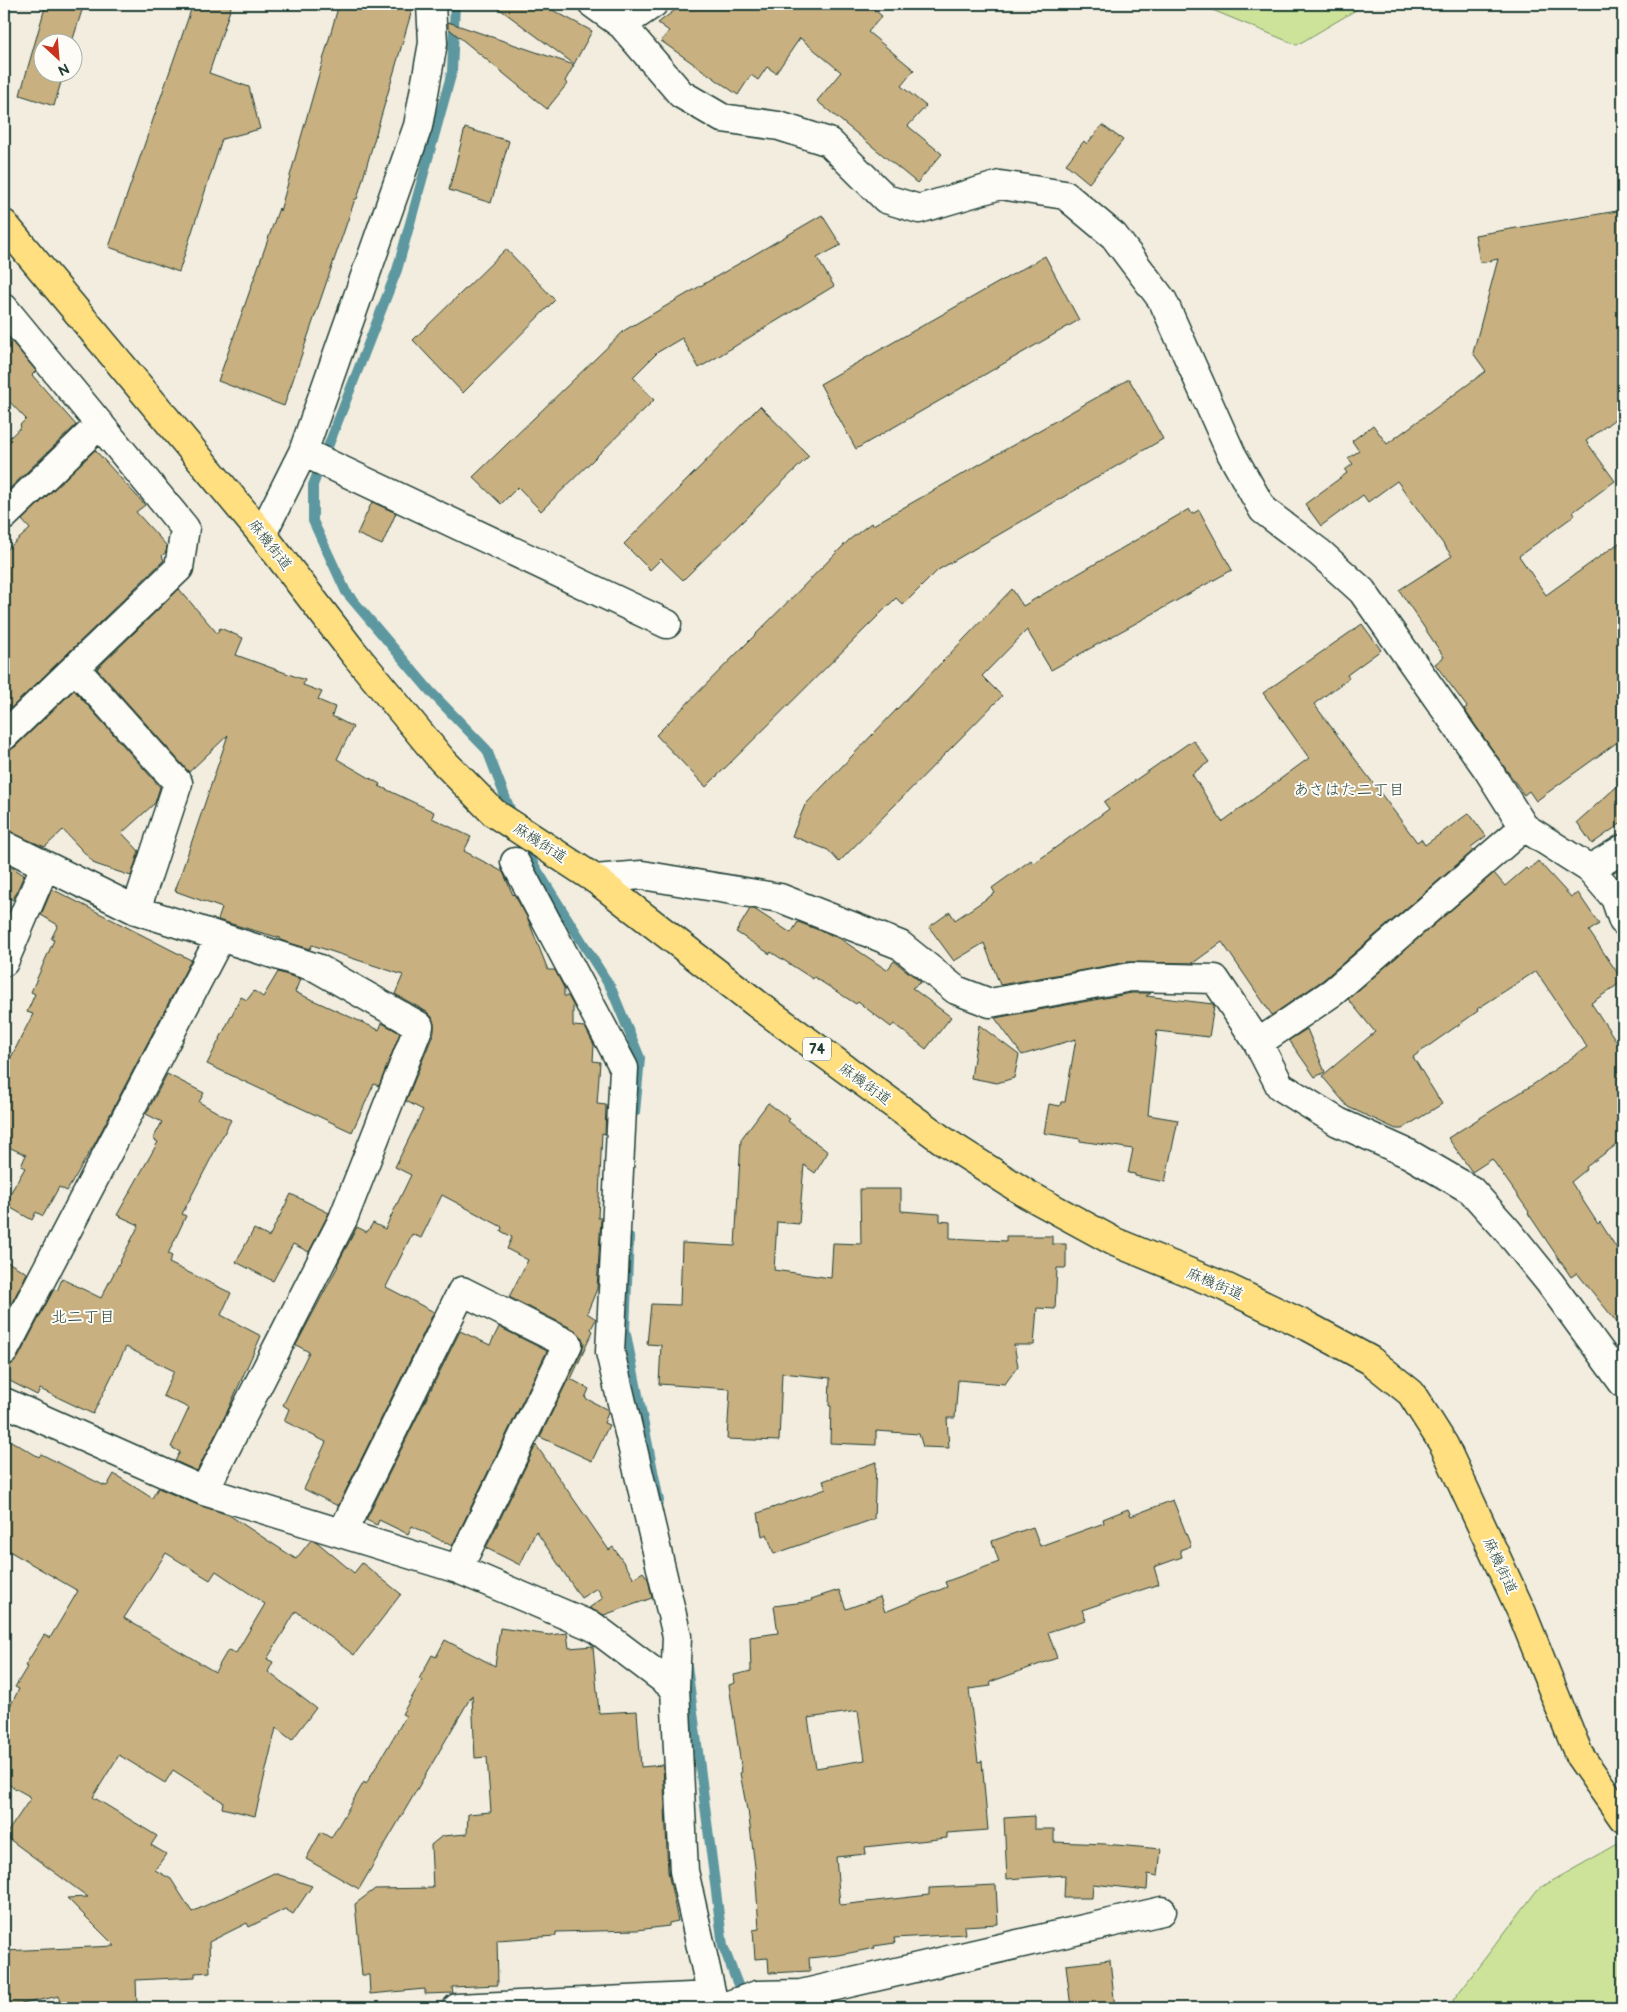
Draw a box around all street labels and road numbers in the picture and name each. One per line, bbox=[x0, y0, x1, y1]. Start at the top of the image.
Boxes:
street label: 麻機街道 bbox=[244, 516, 296, 574]
street label: 麻機街道 bbox=[510, 819, 570, 867]
road number: 74 bbox=[803, 1038, 831, 1060]
street label: 麻機街道 bbox=[835, 1059, 895, 1109]
street label: 麻機街道 bbox=[1184, 1264, 1246, 1304]
street label: 麻機街道 bbox=[1479, 1535, 1521, 1597]

